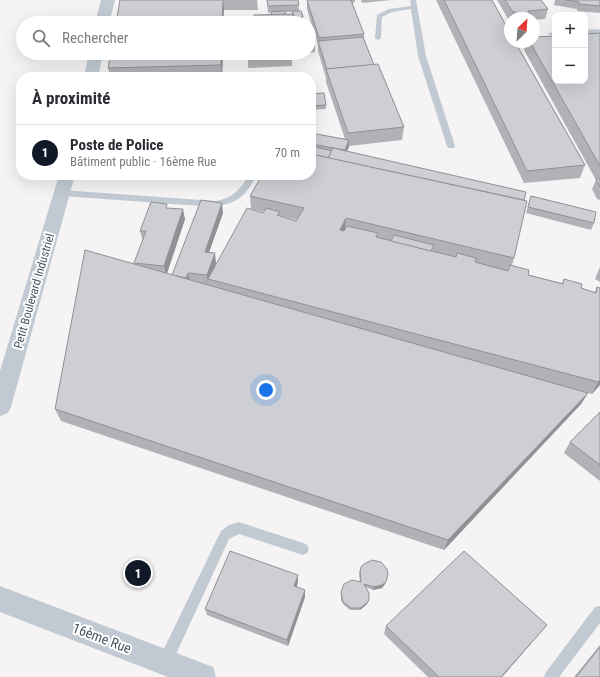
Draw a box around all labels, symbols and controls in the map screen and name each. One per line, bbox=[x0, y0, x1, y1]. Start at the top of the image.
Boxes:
north arrow bbox=[504, 12, 540, 48]
map controls bbox=[552, 12, 588, 84]
button: + bbox=[552, 12, 588, 48]
search box bbox=[16, 16, 316, 60]
icon: search bbox=[30, 27, 52, 49]
text: Rechercher bbox=[62, 29, 128, 47]
button: − bbox=[552, 48, 588, 84]
text: À proximité bbox=[32, 88, 110, 108]
text: Poste de Police bbox=[70, 136, 164, 154]
text: 1 bbox=[42, 145, 48, 160]
text: 70 m bbox=[274, 145, 300, 160]
text: Bâtiment public · 16ème Rue bbox=[70, 154, 216, 169]
street label: Petit Boulevard Industriel bbox=[11, 232, 57, 350]
your location bbox=[256, 380, 276, 400]
pin: 1 bbox=[125, 558, 151, 588]
street label: 16ème Rue bbox=[70, 620, 134, 657]

